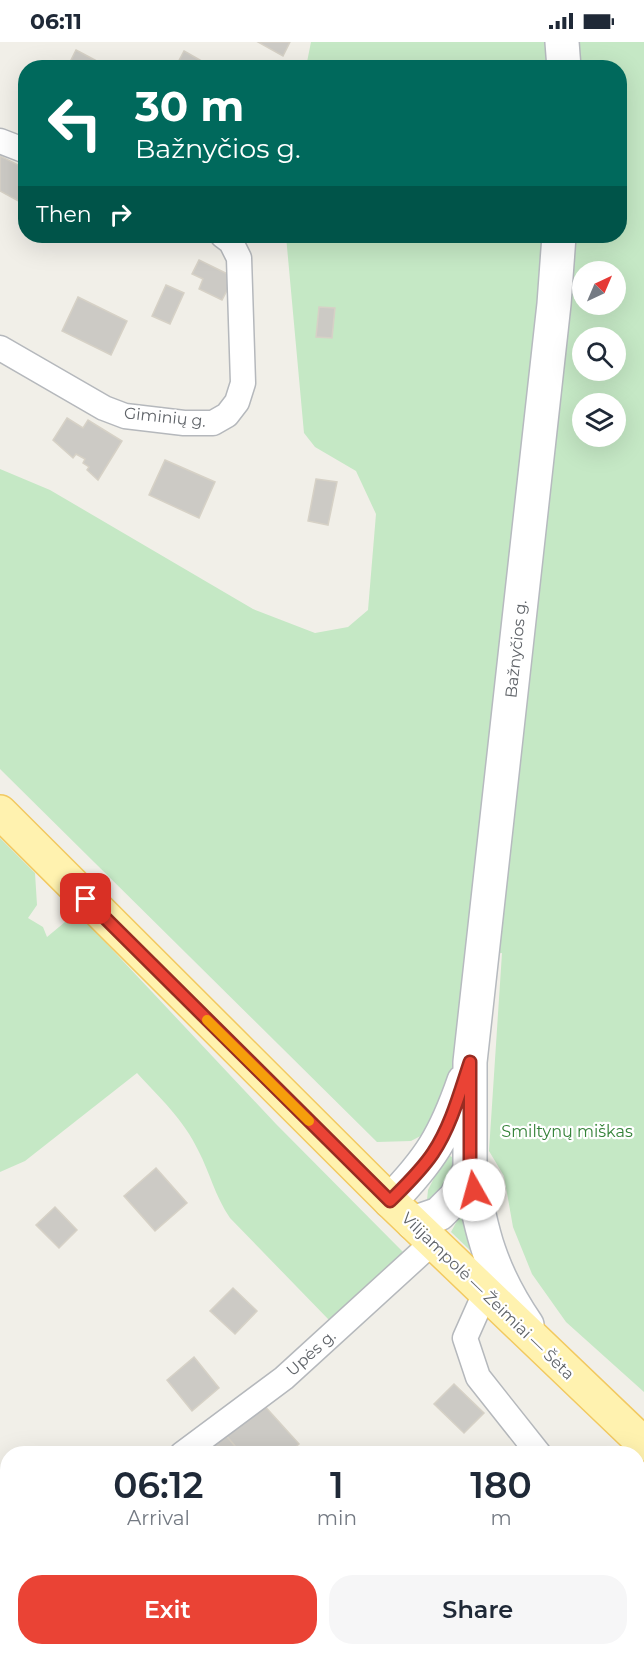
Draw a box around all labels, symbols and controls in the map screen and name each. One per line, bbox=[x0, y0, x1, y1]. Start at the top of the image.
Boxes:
text: 06:11 bbox=[30, 8, 82, 35]
text: 30 m bbox=[135, 80, 244, 132]
icon: left bbox=[36, 84, 114, 162]
text: Bažnyčios g. bbox=[135, 132, 301, 165]
icon: right bbox=[104, 198, 137, 231]
text: Then bbox=[36, 201, 92, 228]
north arrow bbox=[572, 261, 626, 315]
map controls bbox=[572, 261, 626, 447]
button: search bbox=[572, 327, 626, 381]
button: layers bbox=[572, 393, 626, 447]
street label: Giminių g. bbox=[123, 403, 207, 431]
street label: Bažnyčios g. bbox=[501, 599, 531, 699]
pin bbox=[60, 873, 111, 924]
icon: arrive bbox=[69, 882, 102, 915]
park label: Smiltynų miškas bbox=[501, 1122, 633, 1141]
position arrow bbox=[442, 1158, 506, 1222]
street label: Vilijampolė — Žeimiai — Šėta bbox=[398, 1208, 578, 1384]
street label: Upės g. bbox=[283, 1326, 339, 1380]
text: 06:12 bbox=[113, 1463, 204, 1507]
text: 1 bbox=[330, 1463, 344, 1507]
text: 180 bbox=[470, 1463, 532, 1507]
text: Arrival bbox=[127, 1506, 190, 1530]
text: min bbox=[317, 1506, 357, 1530]
text: m bbox=[490, 1506, 512, 1530]
button: Exit bbox=[18, 1575, 317, 1644]
button: Share bbox=[329, 1575, 627, 1644]

